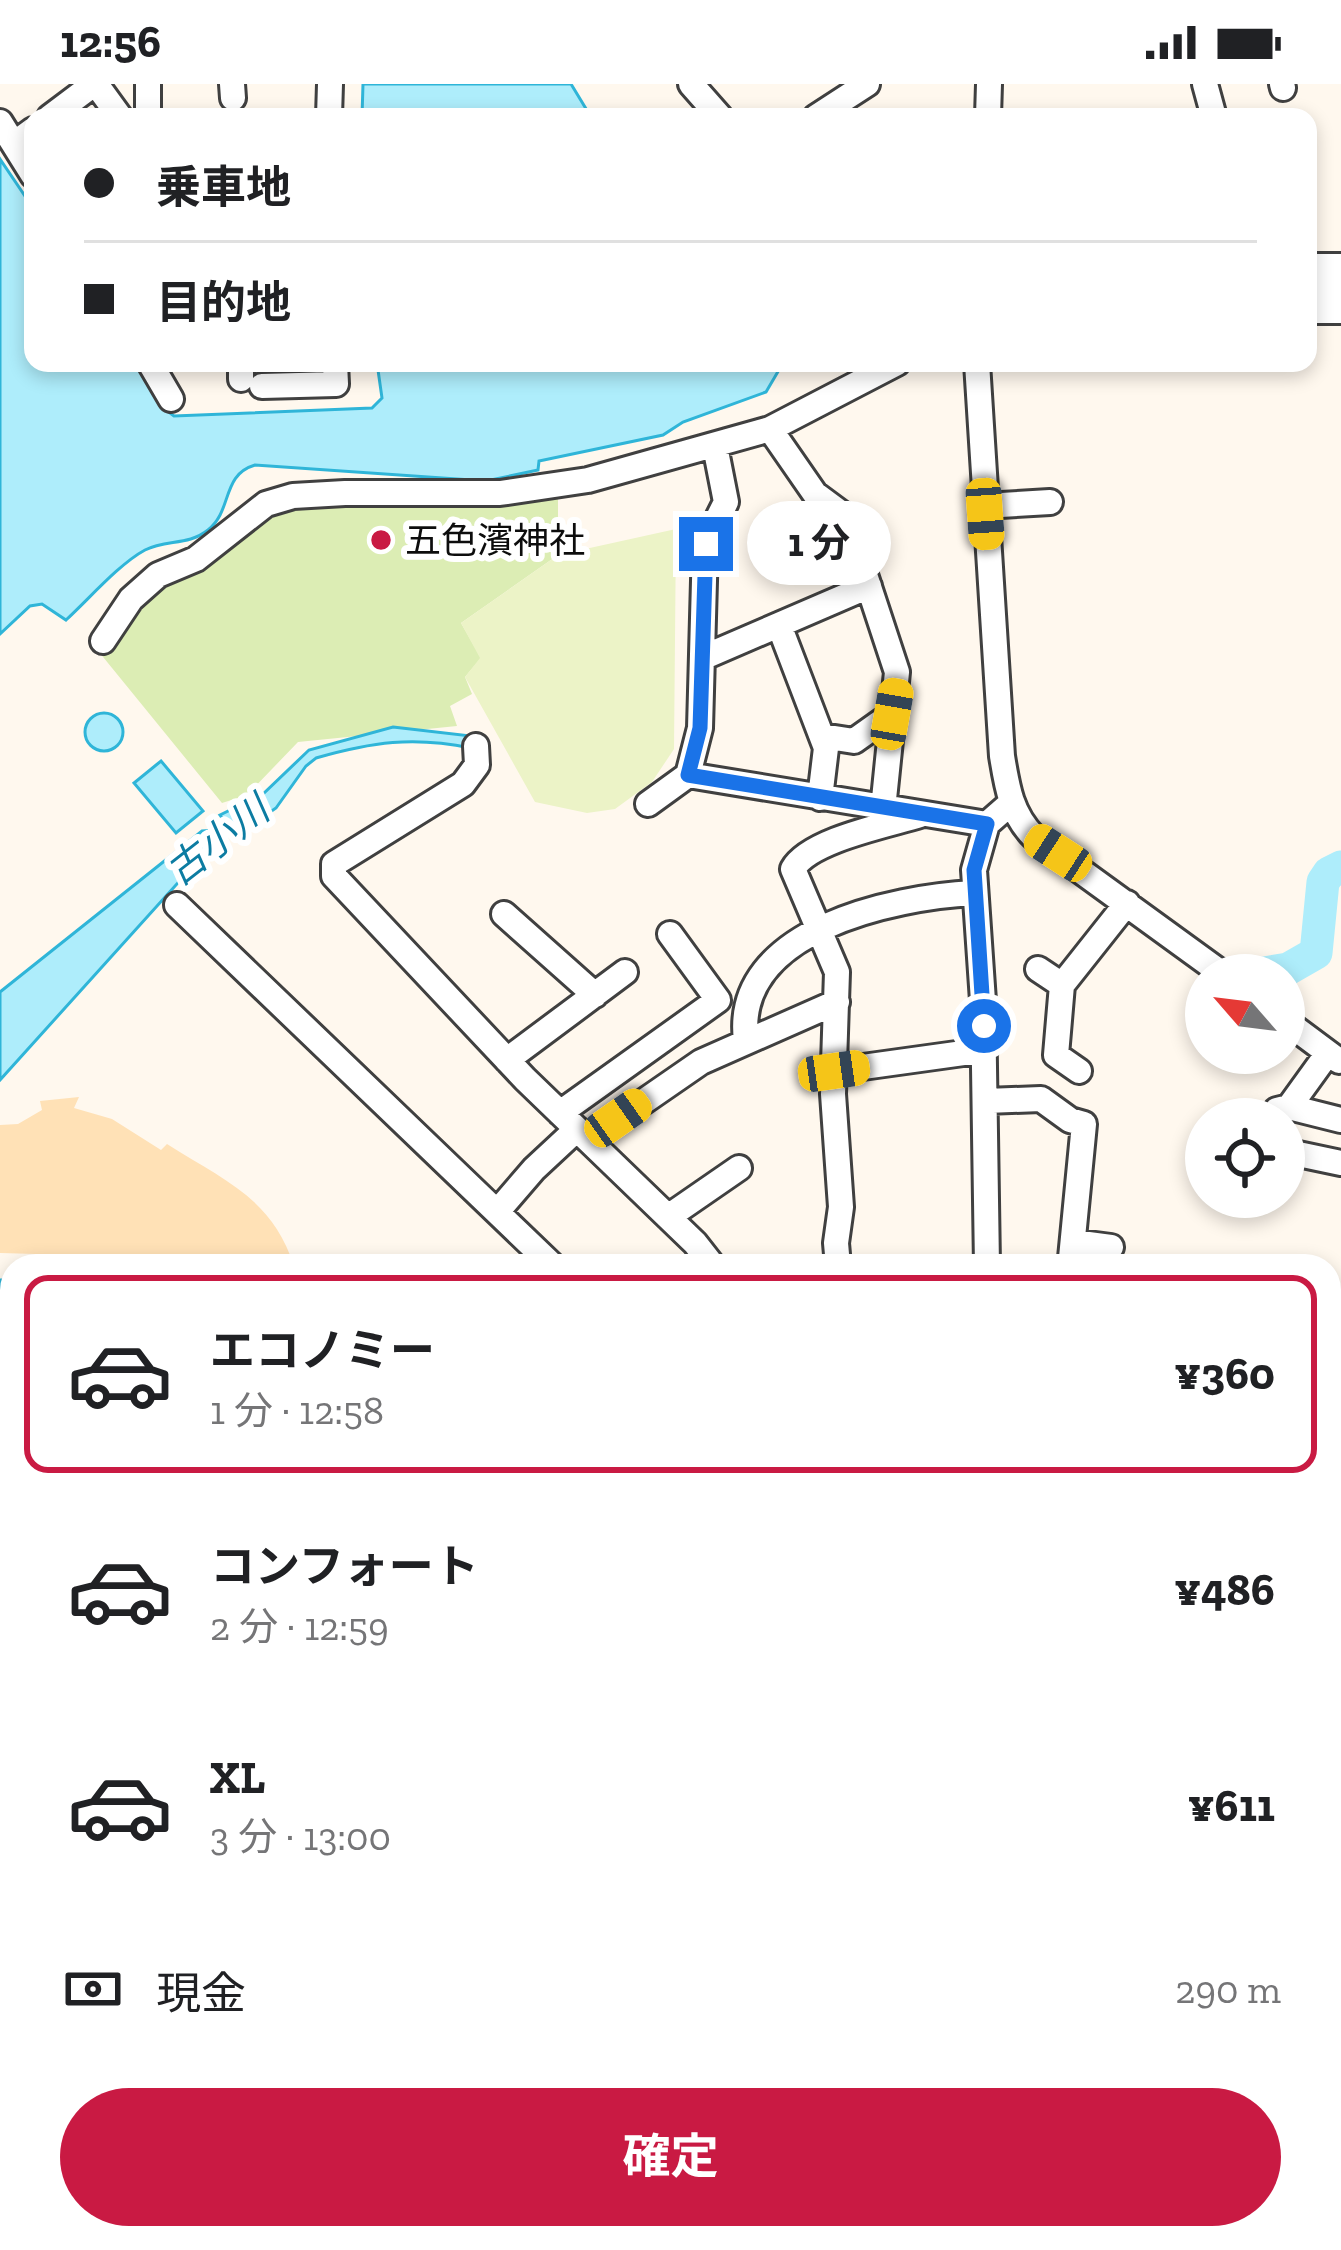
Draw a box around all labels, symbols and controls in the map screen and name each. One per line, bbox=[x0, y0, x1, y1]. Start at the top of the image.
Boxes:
text: 12:56 bbox=[60, 15, 161, 69]
text: 乗車地 bbox=[156, 161, 291, 215]
text: 目的地 bbox=[156, 276, 291, 330]
car bbox=[965, 477, 1005, 551]
callout: 1 分 bbox=[748, 502, 892, 586]
route end bbox=[679, 517, 733, 571]
place label: 五色濱神社 bbox=[405, 519, 585, 562]
text: 1 分 bbox=[788, 519, 850, 566]
marker: 五色濱神社 bbox=[368, 527, 394, 553]
car bbox=[868, 675, 916, 753]
water label: 古小川 bbox=[157, 783, 281, 895]
car bbox=[1018, 818, 1098, 888]
north arrow bbox=[1185, 954, 1305, 1074]
map controls bbox=[1185, 954, 1305, 1218]
route start bbox=[957, 999, 1011, 1053]
car bbox=[796, 1048, 872, 1094]
car bbox=[578, 1083, 658, 1153]
button: locate bbox=[1185, 1098, 1305, 1218]
icon: car bbox=[66, 1320, 174, 1428]
text: エコノミー bbox=[210, 1324, 435, 1378]
text: ¥360 bbox=[1174, 1347, 1275, 1401]
text: 1 分 · 12:58 bbox=[210, 1387, 384, 1434]
icon: car bbox=[66, 1536, 174, 1644]
text: コンフォート bbox=[210, 1540, 479, 1594]
text: ¥486 bbox=[1174, 1563, 1275, 1617]
text: 2 分 · 12:59 bbox=[210, 1603, 389, 1650]
text: XL bbox=[210, 1751, 265, 1805]
icon: car bbox=[66, 1752, 174, 1860]
text: ¥611 bbox=[1188, 1779, 1275, 1833]
text: 3 分 · 13:00 bbox=[210, 1813, 391, 1860]
icon: cash bbox=[60, 1956, 126, 2022]
text: 290 m bbox=[1175, 1966, 1281, 2013]
text: 現金 bbox=[156, 1967, 246, 2021]
button: 確定 bbox=[60, 2088, 1281, 2226]

